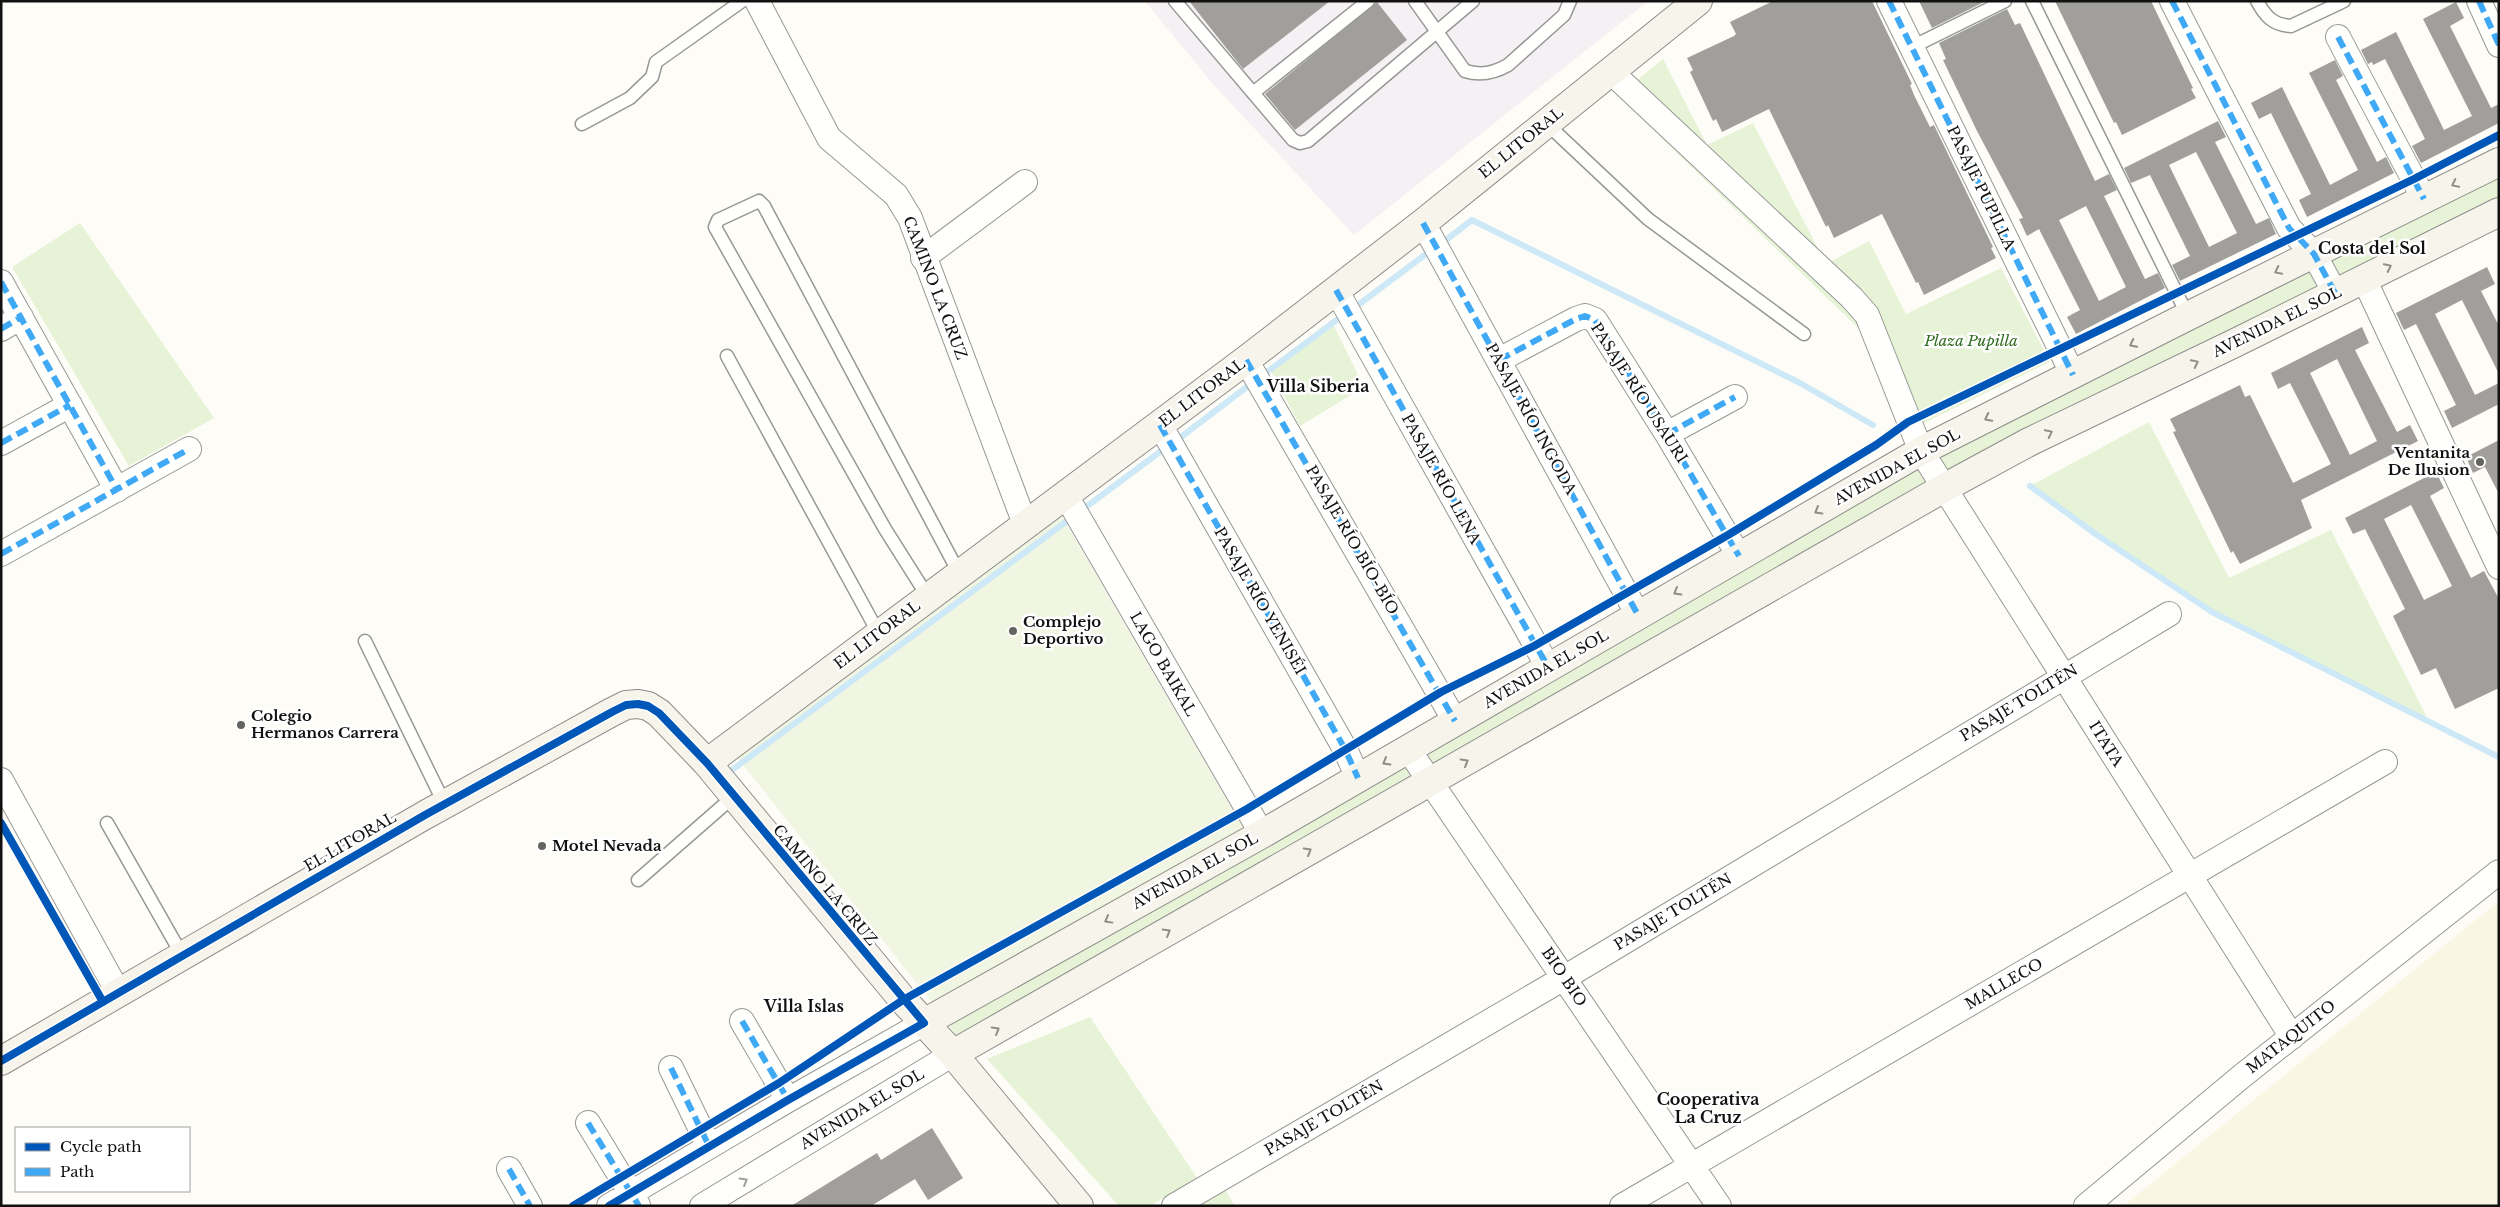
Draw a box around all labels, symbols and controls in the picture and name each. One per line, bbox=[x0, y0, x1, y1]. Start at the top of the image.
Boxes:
street label: EL LITORAL bbox=[1475, 103, 1567, 182]
street label: PASAJE PUPILLA bbox=[1943, 122, 2020, 254]
one-way arrow bbox=[2451, 178, 2460, 188]
street label: CAMINO LA CRUZ bbox=[899, 213, 972, 362]
district label: Costa del Sol bbox=[2318, 238, 2426, 258]
one-way arrow bbox=[2383, 263, 2392, 273]
one-way arrow bbox=[2274, 265, 2283, 276]
street label: AVENIDA EL SOL bbox=[2208, 282, 2344, 361]
street label: PASAJE RÍO USAURI bbox=[1587, 319, 1692, 467]
park label: Plaza Pupilla bbox=[1923, 331, 2018, 350]
one-way arrow bbox=[2129, 338, 2138, 348]
street label: PASAJE RÍO INGODA bbox=[1482, 340, 1581, 498]
street label: EL LITORAL bbox=[1155, 354, 1249, 431]
one-way arrow bbox=[2190, 358, 2199, 369]
district label: Villa Siberia bbox=[1266, 376, 1369, 396]
street label: PASAJE RÍO LENA bbox=[1398, 410, 1485, 548]
one-way arrow bbox=[1984, 412, 1993, 422]
street label: AVENIDA EL SOL bbox=[1830, 424, 1963, 510]
one-way arrow bbox=[2043, 429, 2052, 439]
place label: Ventanita De Ilusion bbox=[2388, 443, 2470, 479]
marker: Ventanita De Ilusion bbox=[2474, 456, 2486, 468]
street label: PASAJE RÍO BÍO-BÍO bbox=[1302, 462, 1403, 618]
one-way arrow bbox=[1814, 504, 1823, 514]
street label: PASAJE RÍO YENISÉI bbox=[1210, 524, 1310, 678]
one-way arrow bbox=[1674, 586, 1683, 596]
street label: EL LITORAL bbox=[830, 596, 924, 673]
street label: LAGO BAIKAL bbox=[1126, 608, 1201, 719]
place label: Complejo Deportivo bbox=[1023, 612, 1103, 648]
marker: Complejo Deportivo bbox=[1007, 625, 1019, 637]
street label: AVENIDA EL SOL bbox=[1479, 625, 1612, 713]
street label: PASAJE TOLTÉN bbox=[1956, 660, 2081, 745]
place label: Colegio Hermanos Carrera bbox=[251, 706, 399, 742]
street label: ITATA bbox=[2085, 717, 2128, 770]
marker: Colegio Hermanos Carrera bbox=[235, 719, 247, 731]
one-way arrow bbox=[1382, 755, 1391, 765]
one-way arrow bbox=[1459, 758, 1468, 768]
street label: EL LITORAL bbox=[300, 808, 399, 876]
street label: CAMINO LA CRUZ bbox=[769, 820, 882, 949]
street label: AVENIDA EL SOL bbox=[1128, 828, 1261, 914]
place label: Motel Nevada bbox=[552, 836, 662, 855]
marker: Motel Nevada bbox=[536, 840, 548, 852]
one-way arrow bbox=[1303, 847, 1312, 857]
street label: PASAJE TOLTÉN bbox=[1610, 869, 1735, 954]
one-way arrow bbox=[1104, 914, 1113, 924]
one-way arrow bbox=[1162, 928, 1171, 938]
street label: BIO BIO bbox=[1538, 943, 1591, 1010]
street label: MALLECO bbox=[1961, 954, 2046, 1014]
district label: Villa Islas bbox=[763, 996, 844, 1016]
street label: MATAQUITO bbox=[2242, 996, 2339, 1077]
one-way arrow bbox=[990, 1026, 999, 1036]
street label: AVENIDA EL SOL bbox=[795, 1064, 927, 1154]
street label: PASAJE TOLTÉN bbox=[1261, 1076, 1387, 1159]
district label: Cooperativa La Cruz bbox=[1657, 1089, 1759, 1127]
legend bbox=[15, 1127, 190, 1192]
text: Cycle path bbox=[60, 1137, 142, 1156]
text: Path bbox=[60, 1162, 94, 1181]
one-way arrow bbox=[738, 1177, 747, 1187]

